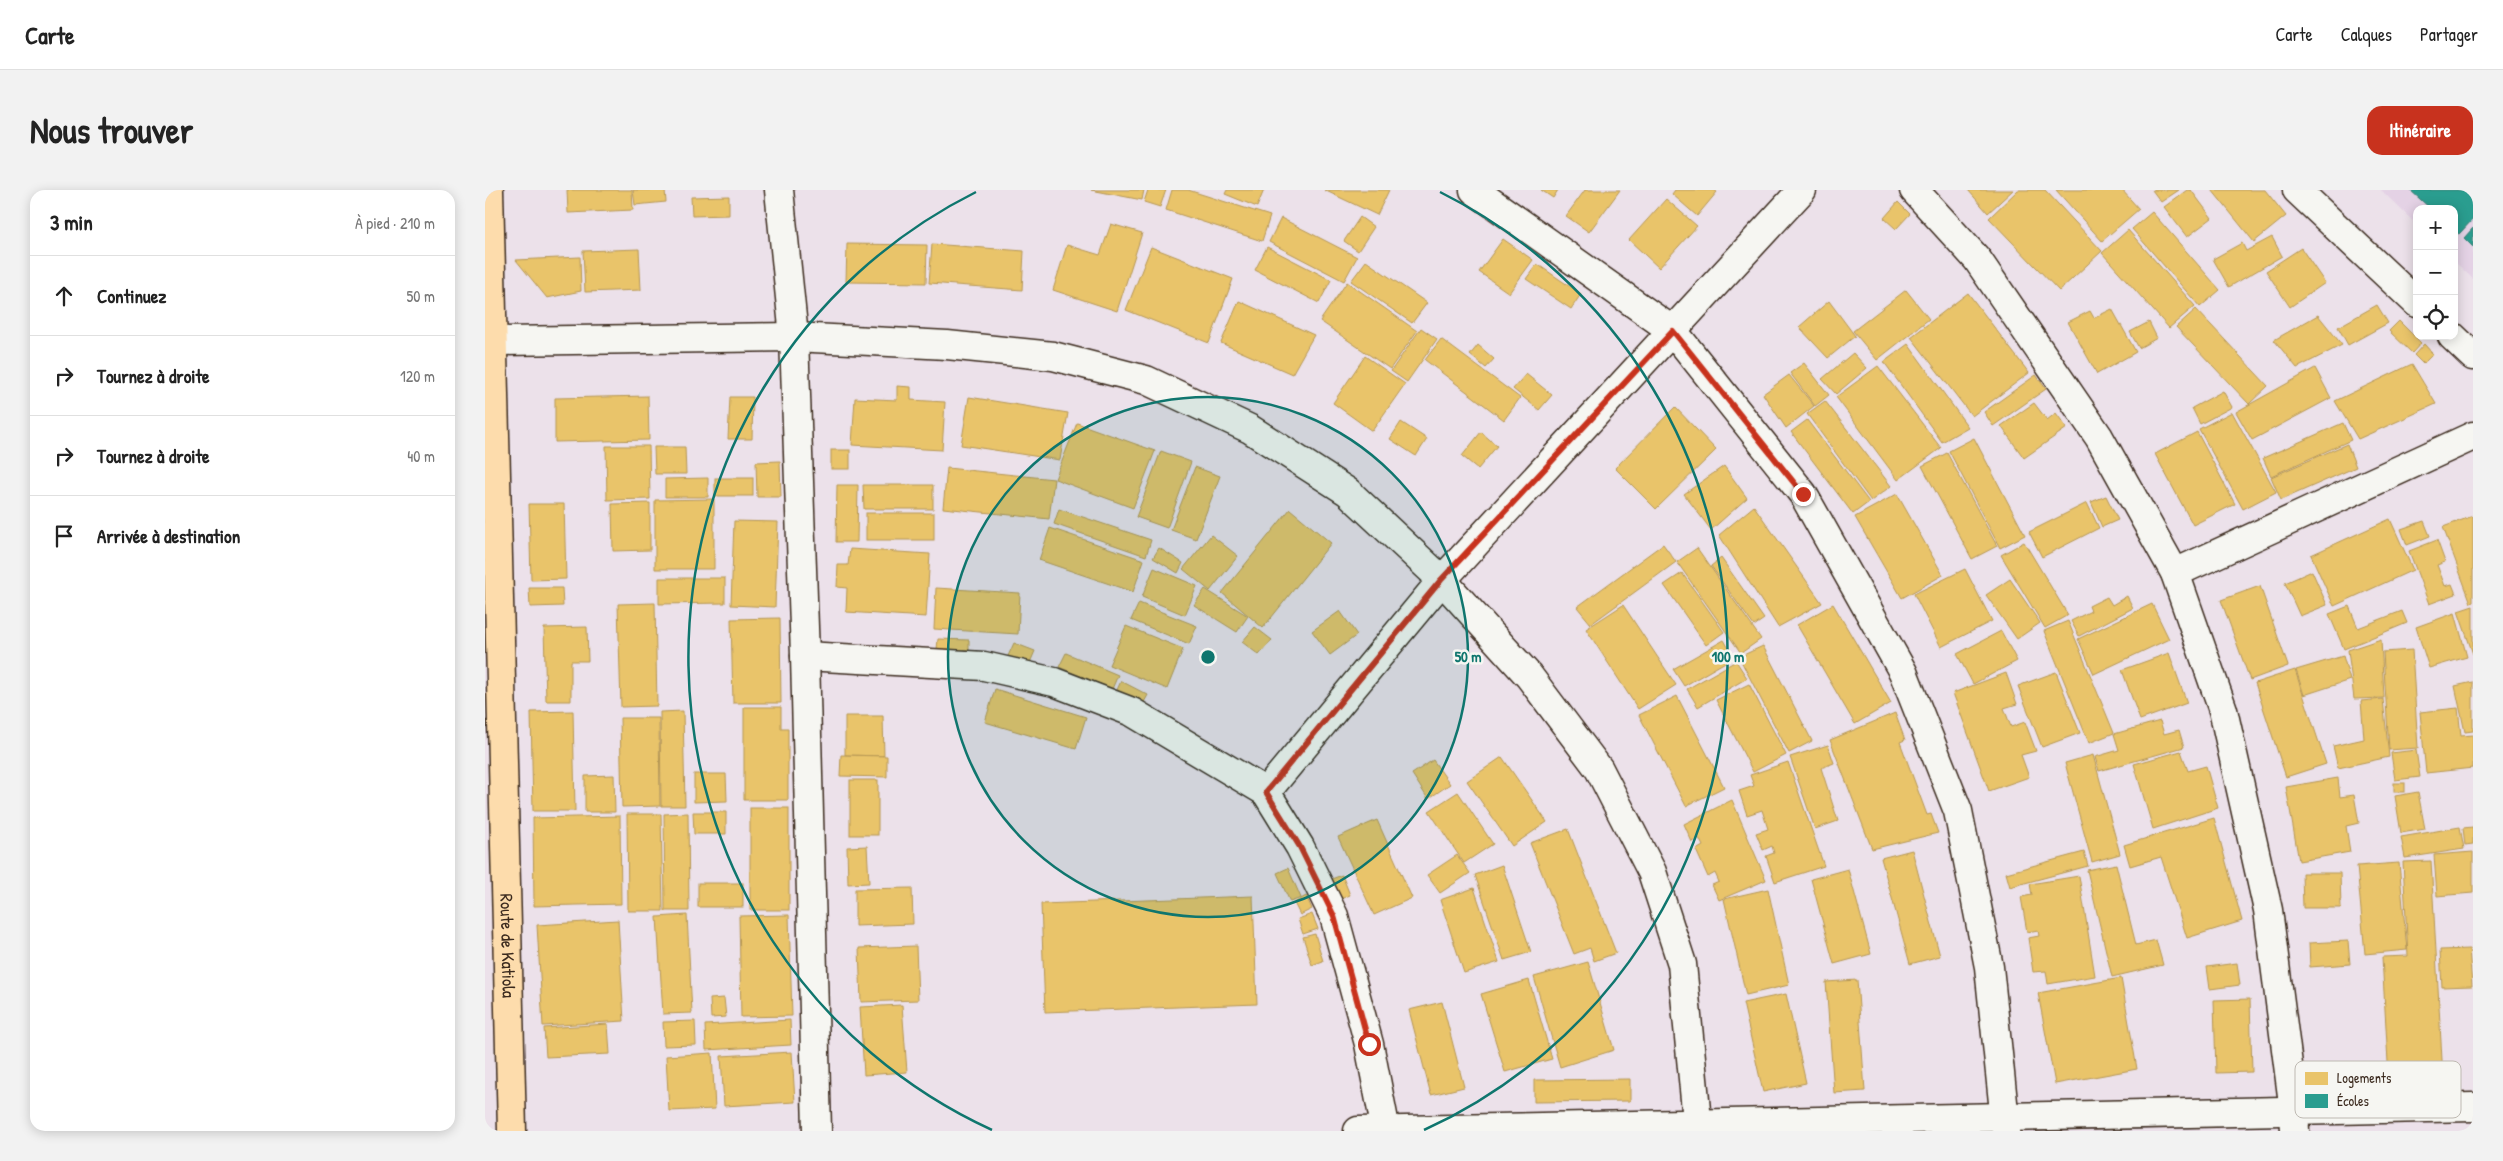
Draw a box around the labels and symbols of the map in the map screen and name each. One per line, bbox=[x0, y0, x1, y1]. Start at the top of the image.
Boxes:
route end bbox=[1792, 483, 1815, 506]
text: 50 m bbox=[1455, 646, 1481, 667]
text: 100 m bbox=[1712, 646, 1744, 667]
centre of rings bbox=[1199, 648, 1217, 666]
street label: Route de Katiola bbox=[494, 893, 522, 998]
route start bbox=[1358, 1033, 1381, 1056]
legend bbox=[2295, 1061, 2461, 1118]
text: Logements bbox=[2337, 1068, 2391, 1088]
text: Écoles bbox=[2337, 1091, 2369, 1110]

